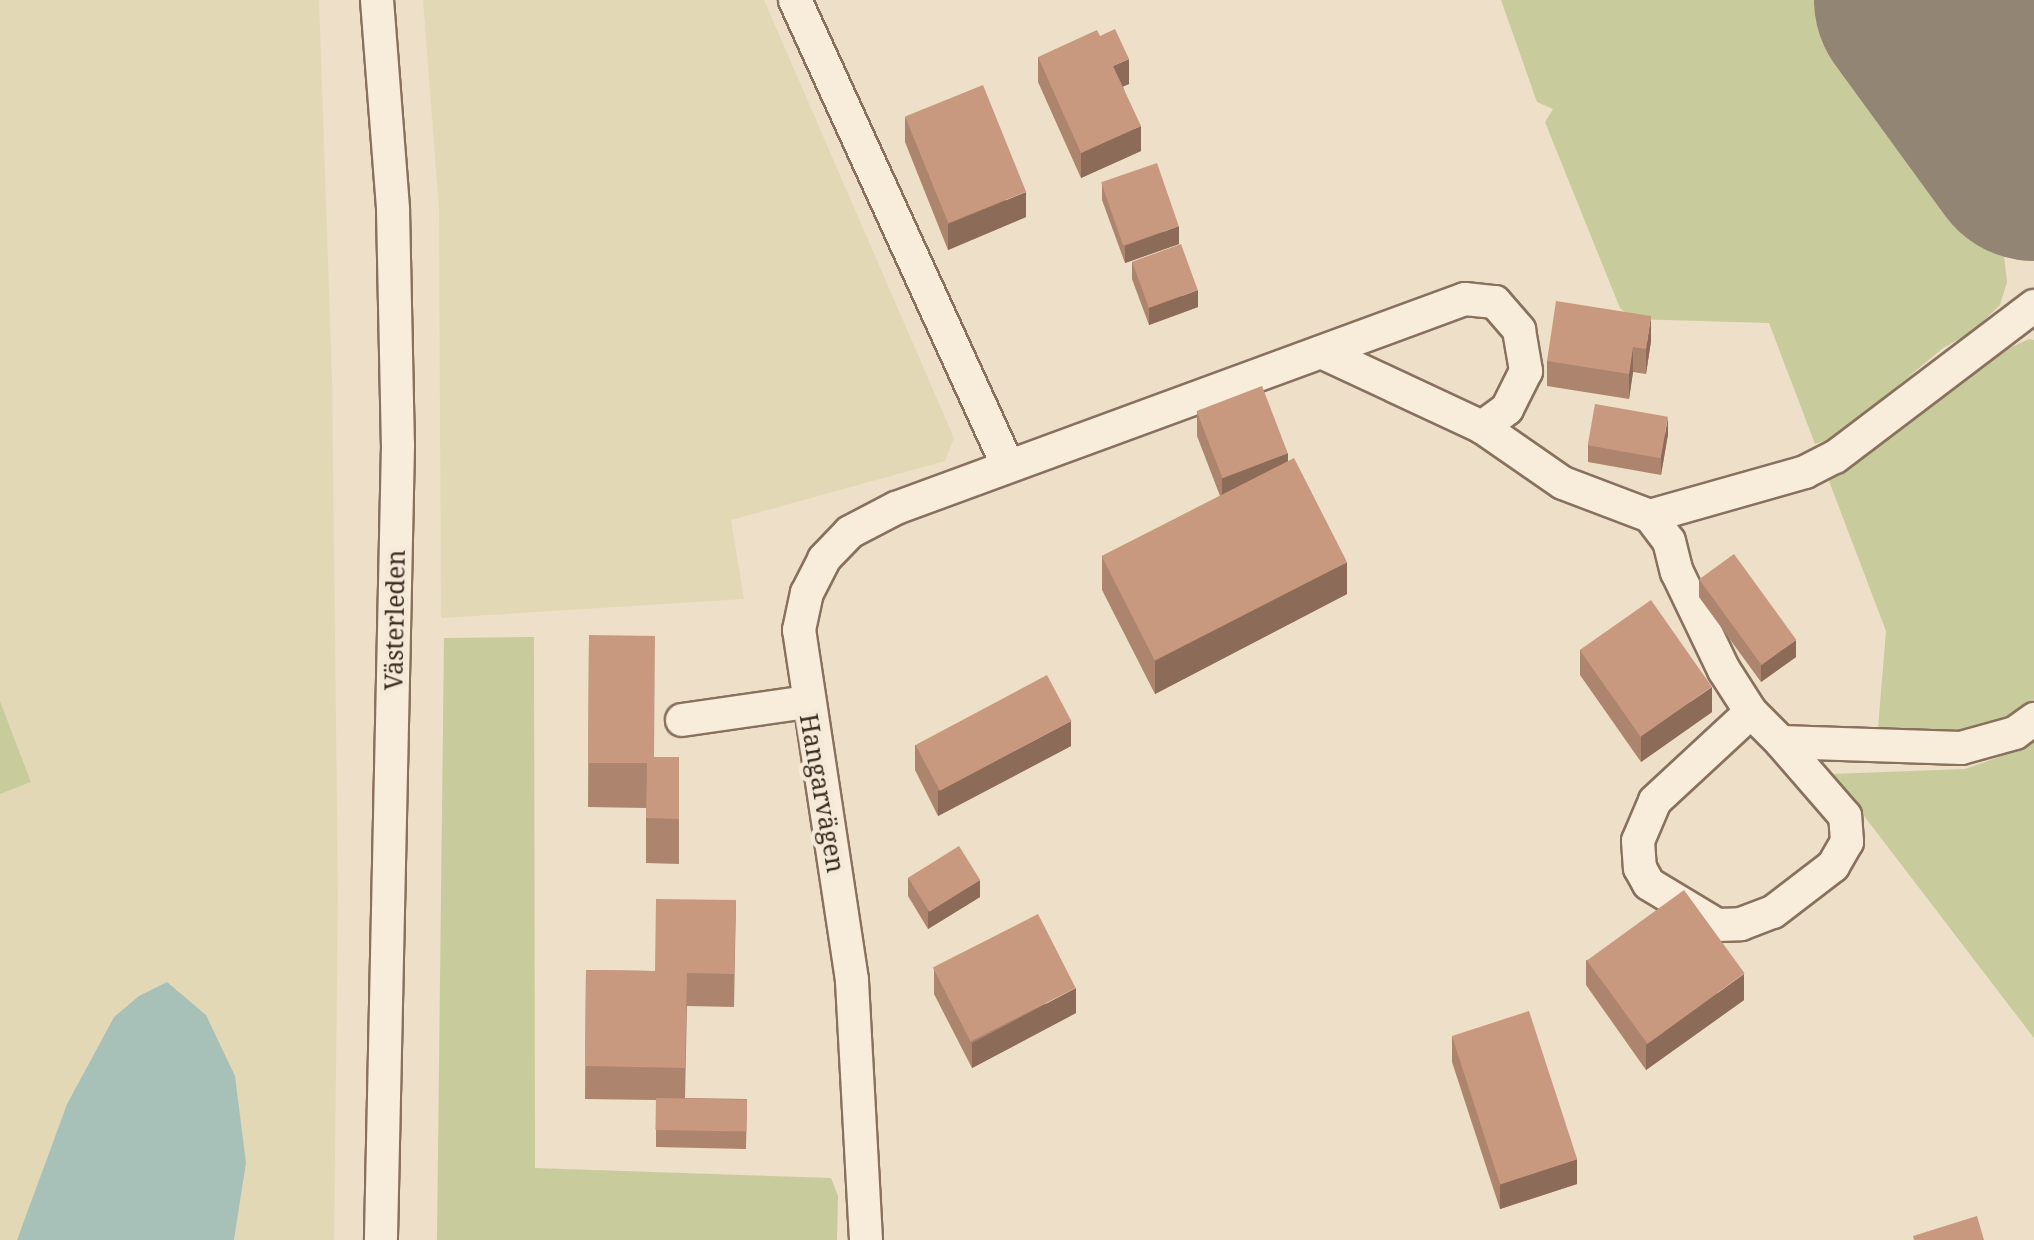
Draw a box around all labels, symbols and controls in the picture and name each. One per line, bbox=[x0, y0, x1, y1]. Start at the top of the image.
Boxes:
street label: Västerleden bbox=[378, 549, 410, 691]
street label: Hangarvägen bbox=[794, 711, 852, 875]

